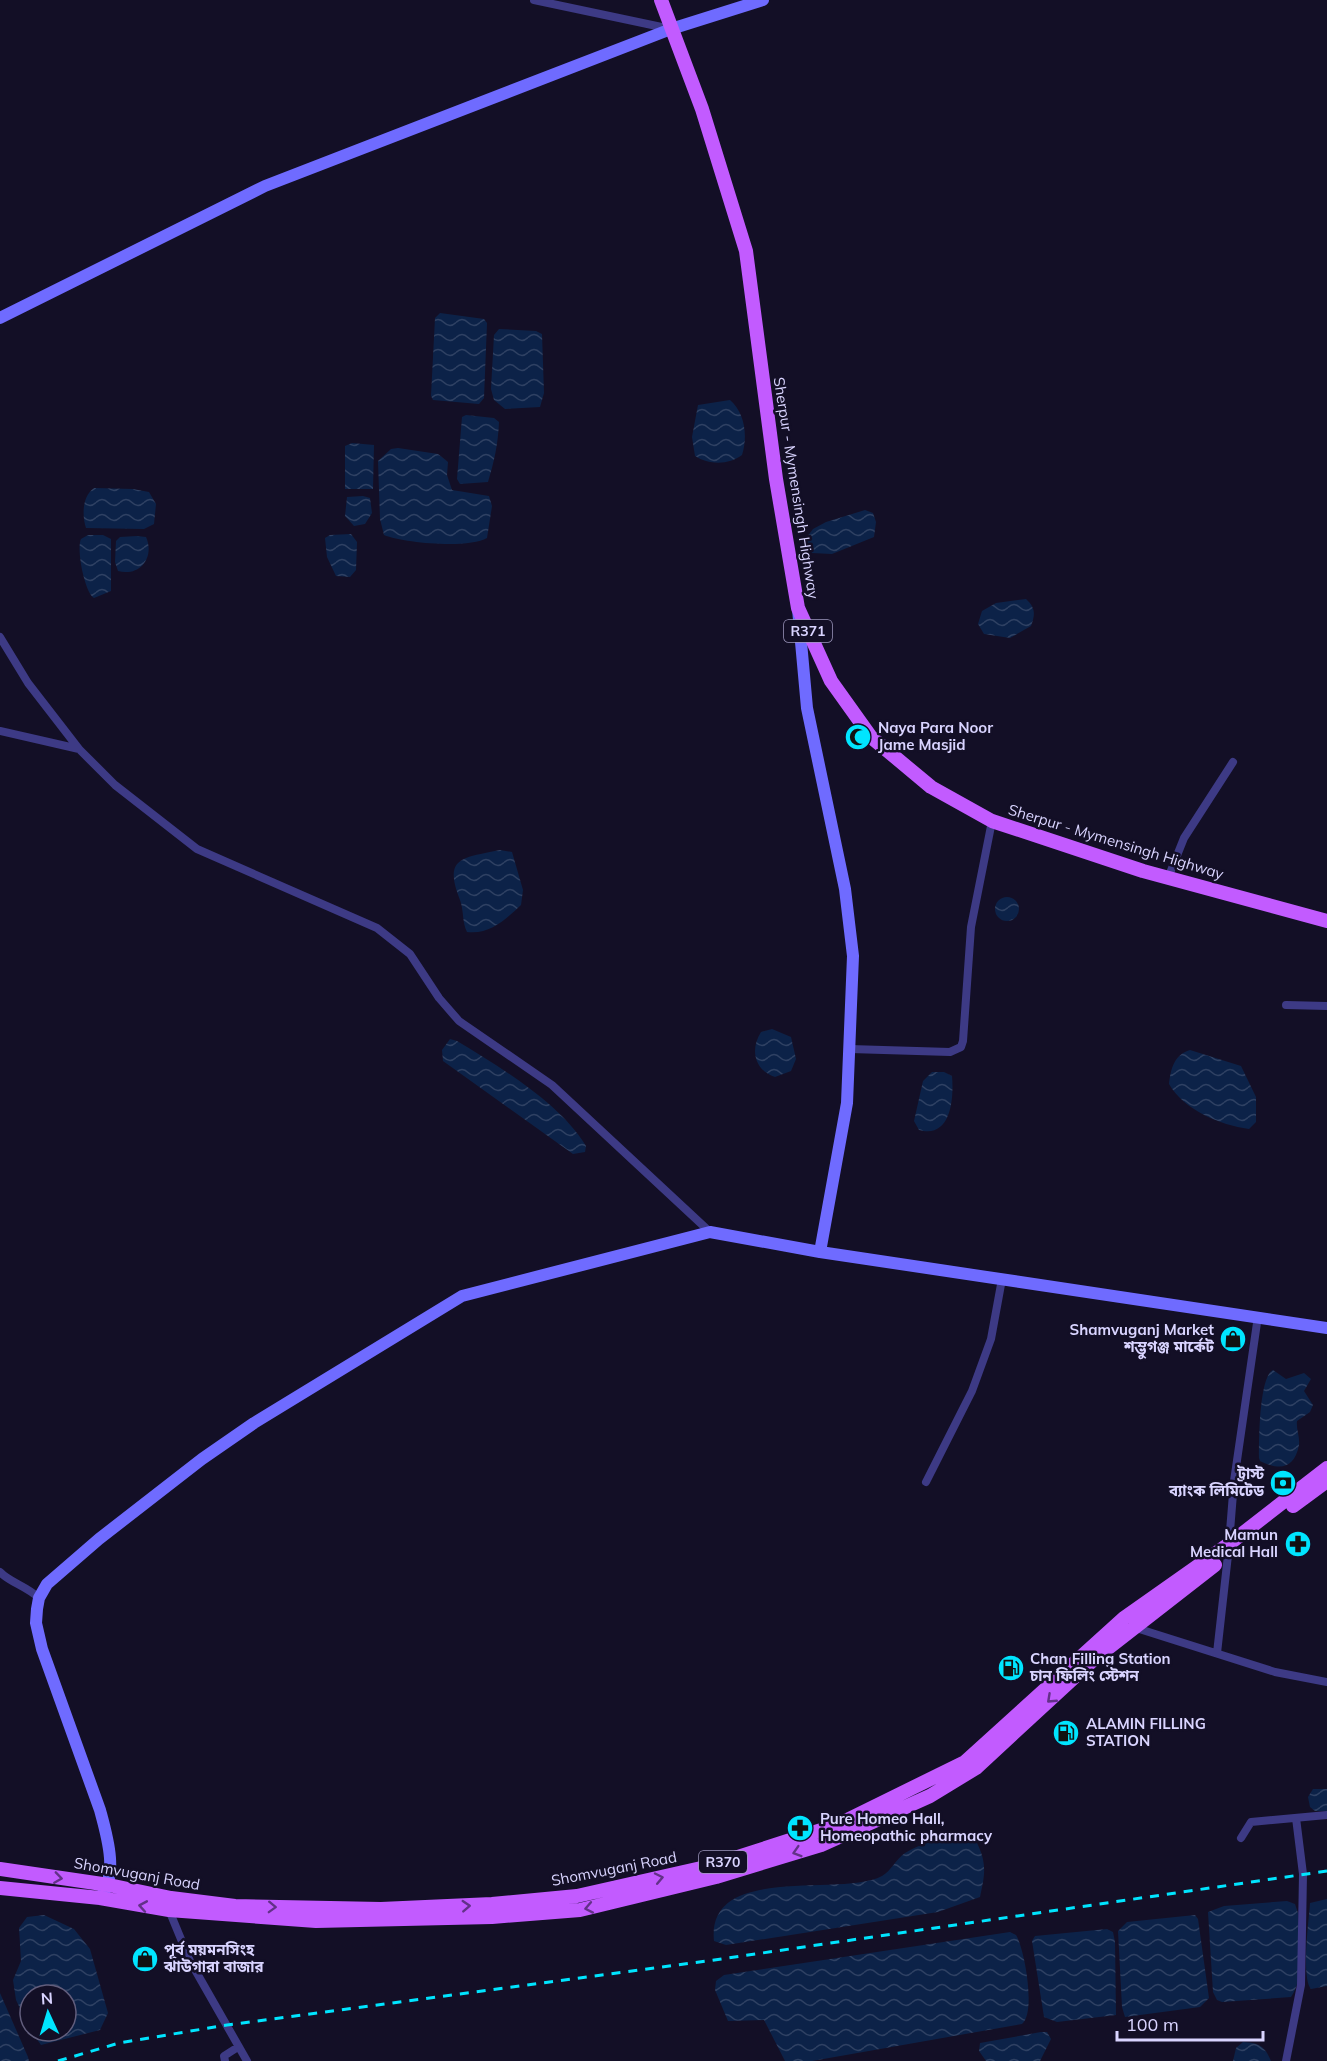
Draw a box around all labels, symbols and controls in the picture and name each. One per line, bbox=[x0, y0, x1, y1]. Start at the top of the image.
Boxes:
street label: Sherpur - Mymensingh Highway bbox=[770, 376, 823, 600]
road number: R371 bbox=[784, 620, 832, 642]
place label: Naya Para Noor Jame Masjid bbox=[878, 718, 993, 754]
mosque icon: Naya Para Noor Jame Masjid bbox=[843, 722, 873, 752]
street label: Sherpur - Mymensingh Highway bbox=[1006, 800, 1226, 883]
place label: Shamvuganj Market শম্ভুগঞ্জ মার্কেট bbox=[1070, 1320, 1215, 1360]
shop icon: Shamvuganj Market শম্ভুগঞ্জ মার্কেট bbox=[1218, 1324, 1248, 1354]
place label: ট্রাস্ট ব্যাংক লিমিটেড bbox=[1168, 1464, 1265, 1500]
bank icon: ট্রাস্ট ব্যাংক লিমিটেড bbox=[1268, 1468, 1298, 1498]
place label: Mamun Medical Hall bbox=[1190, 1525, 1278, 1561]
pharmacy icon: Mamun Medical Hall bbox=[1283, 1529, 1313, 1559]
place label: Chan Filling Station চান ফিলিং স্টেশন bbox=[1029, 1649, 1171, 1685]
fuel station icon: Chan Filling Station চান ফিলিং স্টেশন bbox=[996, 1653, 1026, 1683]
one-way arrow bbox=[1047, 1692, 1057, 1703]
place label: ALAMIN FILLING STATION bbox=[1086, 1714, 1206, 1750]
fuel station icon: ALAMIN FILLING STATION bbox=[1051, 1718, 1081, 1748]
place label: Pure Homeo Hall, Homeopathic pharmacy bbox=[820, 1809, 993, 1845]
pharmacy icon: Pure Homeo Hall, Homeopathic pharmacy bbox=[785, 1813, 815, 1843]
one-way arrow bbox=[792, 1845, 803, 1857]
street label: Shomvuganj Road bbox=[550, 1847, 678, 1890]
road number: R370 bbox=[699, 1851, 747, 1873]
street label: Shomvuganj Road bbox=[73, 1853, 202, 1894]
one-way arrow bbox=[53, 1871, 63, 1883]
one-way arrow bbox=[654, 1872, 664, 1885]
one-way arrow bbox=[462, 1899, 471, 1912]
one-way arrow bbox=[138, 1900, 148, 1913]
one-way arrow bbox=[267, 1900, 276, 1913]
one-way arrow bbox=[584, 1901, 594, 1914]
place label: পূর্ব ময়মনসিংহ ঝাউগারা বাজার bbox=[163, 1940, 265, 1976]
shop icon: পূর্ব ময়মনসিংহ ঝাউগারা বাজার bbox=[130, 1944, 160, 1974]
north arrow bbox=[18, 1983, 78, 2043]
text: N bbox=[40, 1988, 54, 2008]
scale bar bbox=[1117, 2004, 1262, 2042]
text: 100 m bbox=[1126, 2013, 1179, 2036]

